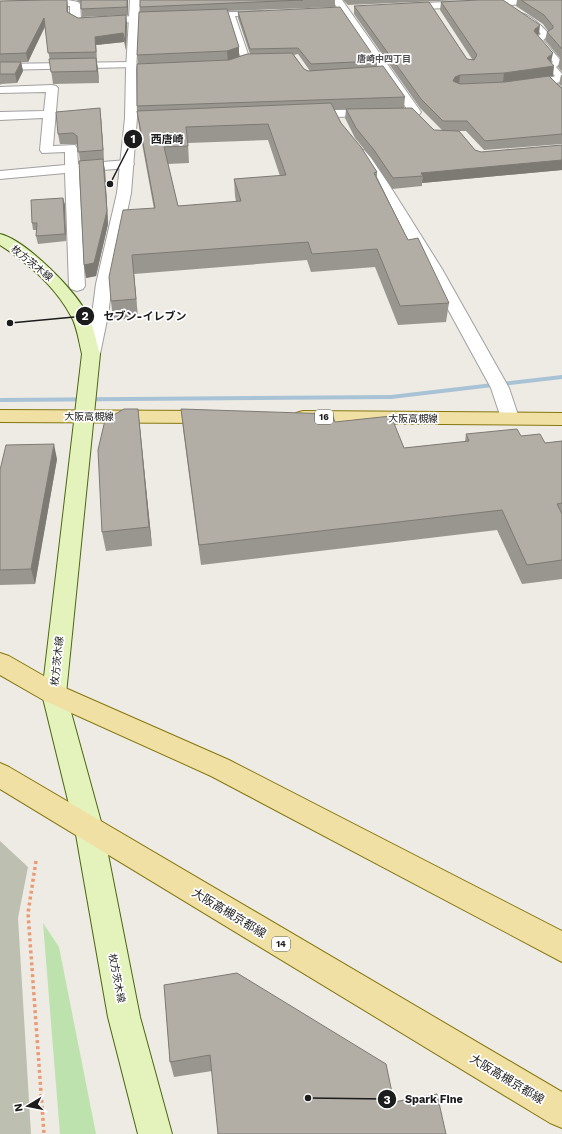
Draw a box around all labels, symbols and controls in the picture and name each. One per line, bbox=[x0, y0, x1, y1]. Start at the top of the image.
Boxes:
district label: 唐崎中四丁目 bbox=[357, 54, 411, 64]
callout: 西唐崎 bbox=[123, 128, 192, 151]
text: 1 bbox=[130, 132, 136, 146]
text: 西唐崎 bbox=[151, 133, 184, 146]
street label: 枚方茨木線 bbox=[9, 243, 55, 283]
callout: セブン-イレブン bbox=[75, 304, 194, 327]
text: 2 bbox=[81, 309, 89, 323]
text: セブン-イレブン bbox=[104, 310, 186, 323]
road number: 16 bbox=[315, 410, 333, 424]
street label: 大阪高槻線 bbox=[64, 411, 114, 422]
street label: 大阪高槻線 bbox=[388, 413, 438, 424]
street label: 枚方茨木線 bbox=[49, 636, 65, 686]
street label: 大阪高槻京都線 bbox=[189, 885, 269, 941]
road number: 14 bbox=[272, 937, 290, 951]
street label: 枚方茨木線 bbox=[107, 952, 127, 1004]
street label: 大阪高槻京都線 bbox=[467, 1051, 547, 1107]
north arrow bbox=[8, 1086, 48, 1126]
callout: Spark Fine bbox=[377, 1088, 472, 1111]
text: 3 bbox=[383, 1093, 391, 1107]
text: Spark Fine bbox=[405, 1093, 463, 1106]
text: N bbox=[12, 1103, 26, 1113]

